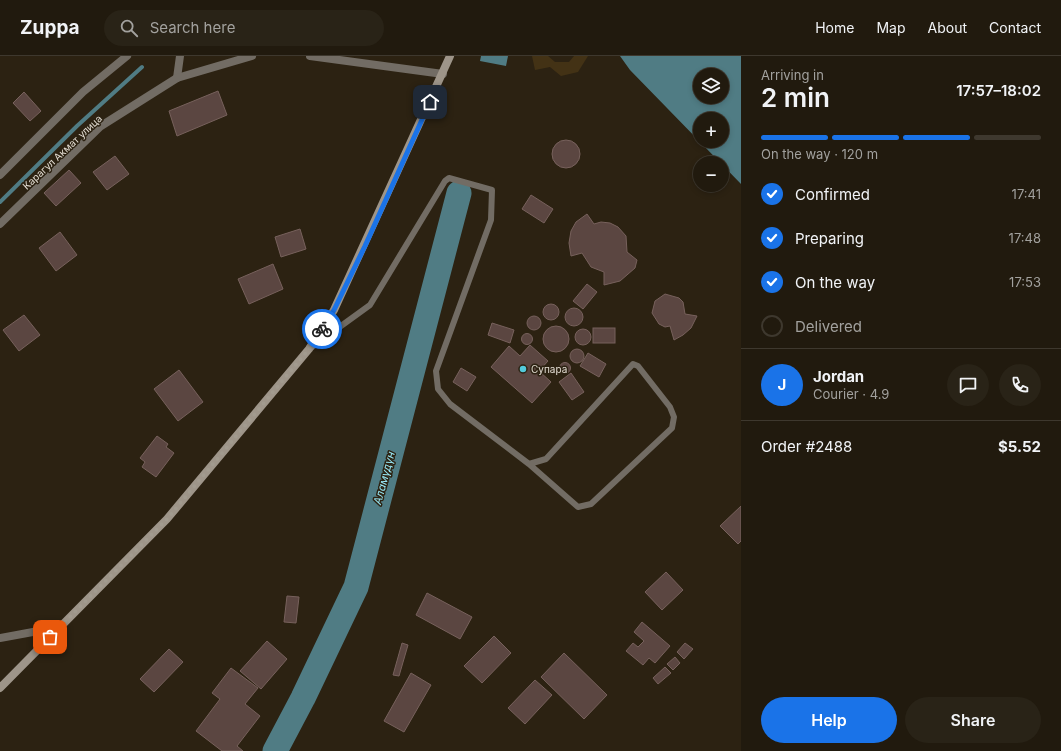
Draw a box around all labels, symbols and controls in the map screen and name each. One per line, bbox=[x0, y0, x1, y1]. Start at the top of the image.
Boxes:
search box bbox=[104, 10, 384, 46]
text: Zuppa bbox=[20, 16, 80, 39]
icon: search bbox=[118, 17, 140, 39]
text: Search here bbox=[150, 18, 235, 37]
text: Home bbox=[815, 19, 854, 36]
text: Map bbox=[876, 19, 906, 36]
text: About bbox=[928, 19, 967, 36]
text: Contact bbox=[989, 19, 1041, 36]
text: Arriving in bbox=[761, 67, 824, 83]
map controls bbox=[693, 68, 729, 192]
button: layers bbox=[693, 68, 729, 104]
text: 17:57–18:02 bbox=[956, 81, 1041, 100]
text: 2 min bbox=[761, 82, 830, 113]
pin bbox=[413, 85, 447, 119]
icon: home bbox=[419, 91, 441, 113]
street label: Карагул Акмат улица bbox=[20, 112, 104, 192]
button: + bbox=[693, 112, 729, 148]
text: On the way · 120 m bbox=[761, 146, 878, 162]
button: − bbox=[693, 156, 729, 192]
icon: check bbox=[761, 183, 783, 205]
text: Confirmed bbox=[795, 185, 870, 204]
text: 17:41 bbox=[1012, 186, 1041, 202]
icon: check bbox=[761, 227, 783, 249]
text: Preparing bbox=[795, 229, 864, 248]
text: 17:48 bbox=[1009, 230, 1041, 246]
icon: check bbox=[761, 271, 783, 293]
text: On the way bbox=[795, 273, 875, 292]
text: 17:53 bbox=[1009, 274, 1041, 290]
courier bbox=[302, 309, 342, 349]
text: Delivered bbox=[795, 317, 862, 336]
icon: bike bbox=[311, 318, 333, 340]
place label: Супара bbox=[531, 363, 567, 375]
marker: Супара bbox=[518, 364, 528, 374]
button: chat bbox=[947, 364, 989, 406]
button: phone bbox=[999, 364, 1041, 406]
text: Jordan bbox=[813, 367, 864, 386]
text: J bbox=[778, 375, 786, 394]
text: Courier · 4.9 bbox=[813, 386, 889, 402]
text: Order #2488 bbox=[761, 437, 852, 456]
text: $5.52 bbox=[998, 437, 1041, 456]
water label: Аламүдүн bbox=[370, 450, 398, 507]
pin bbox=[33, 620, 67, 654]
icon: bag bbox=[39, 626, 61, 648]
button: Help bbox=[761, 697, 897, 743]
button: Share bbox=[905, 697, 1041, 743]

